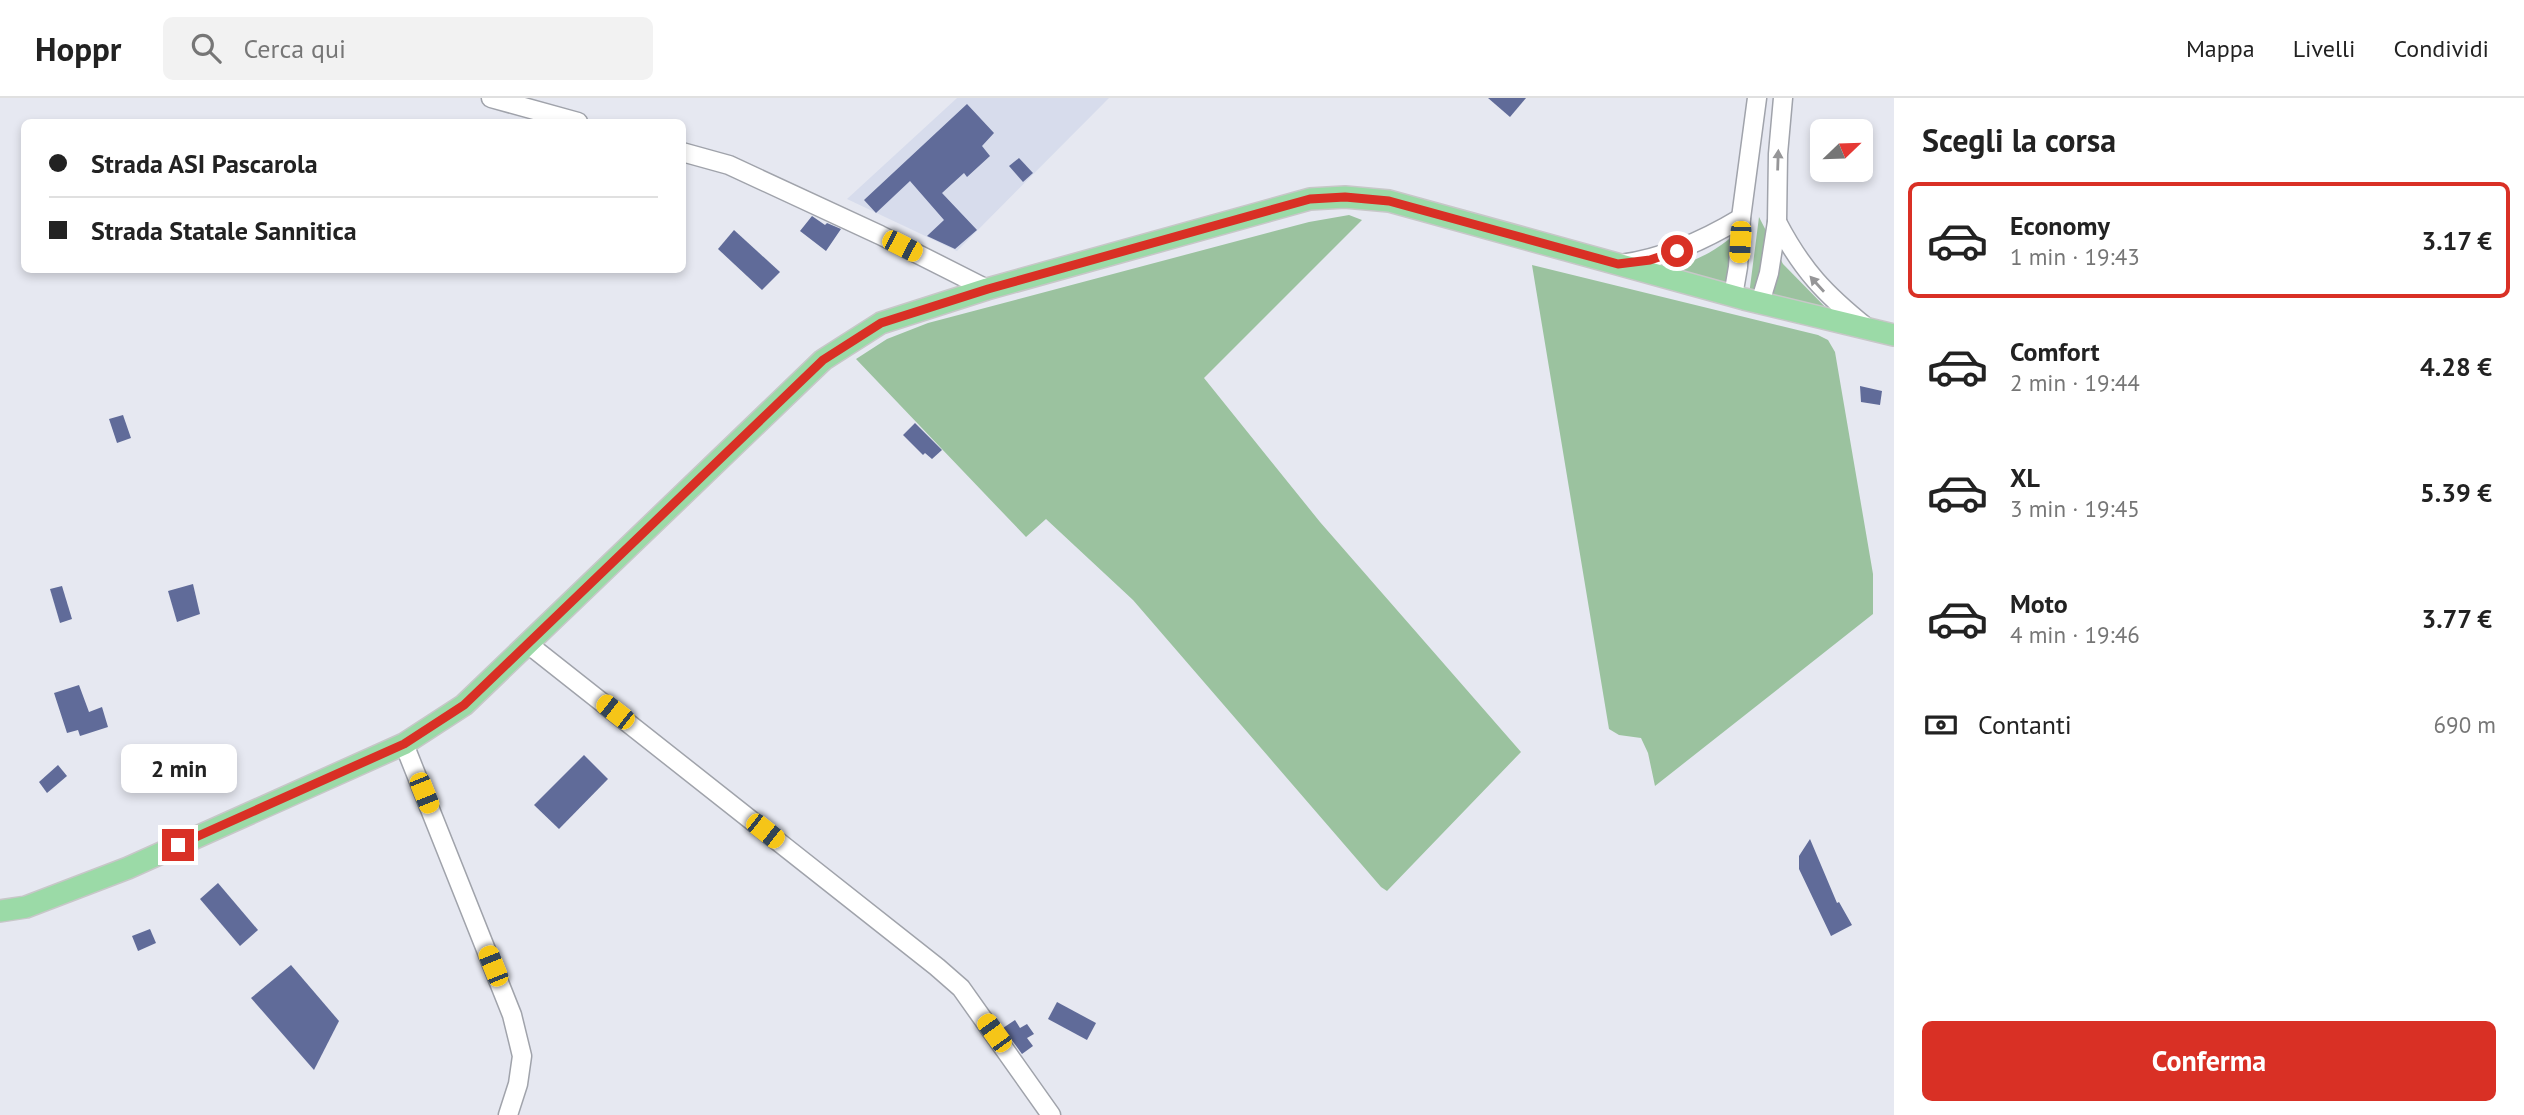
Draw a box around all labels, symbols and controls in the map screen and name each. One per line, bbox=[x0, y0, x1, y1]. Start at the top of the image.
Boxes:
search box bbox=[163, 17, 653, 80]
text: Hoppr bbox=[35, 27, 121, 70]
icon: search bbox=[187, 29, 225, 67]
text: Cerca qui bbox=[243, 32, 346, 65]
text: Mappa bbox=[2186, 33, 2255, 64]
text: Livelli bbox=[2293, 33, 2355, 64]
text: Condividi bbox=[2393, 33, 2489, 64]
north arrow bbox=[1810, 119, 1872, 182]
map controls bbox=[1810, 119, 1873, 182]
text: Scegli la corsa bbox=[1922, 119, 2116, 161]
text: Strada ASI Pascarola bbox=[91, 147, 318, 180]
one-way arrow bbox=[1772, 149, 1783, 171]
icon: car bbox=[1926, 209, 1989, 272]
text: Economy bbox=[2010, 209, 2110, 242]
text: Strada Statale Sannitica bbox=[91, 214, 357, 247]
car bbox=[1729, 220, 1752, 264]
text: 3.17 € bbox=[2421, 224, 2492, 257]
car bbox=[879, 227, 926, 265]
route start bbox=[1661, 235, 1693, 267]
text: 1 min · 19:43 bbox=[2010, 242, 2140, 271]
one-way arrow bbox=[1810, 275, 1825, 292]
icon: car bbox=[1926, 335, 1989, 398]
text: Comfort bbox=[2010, 335, 2100, 368]
text: 4.28 € bbox=[2420, 350, 2492, 383]
text: 2 min · 19:44 bbox=[2010, 368, 2140, 397]
icon: car bbox=[1926, 461, 1989, 524]
text: XL bbox=[2010, 461, 2040, 494]
text: 5.39 € bbox=[2420, 476, 2492, 509]
text: 3 min · 19:45 bbox=[2010, 494, 2140, 523]
icon: car bbox=[1926, 587, 1989, 650]
text: Moto bbox=[2010, 587, 2068, 620]
text: 3.77 € bbox=[2421, 602, 2492, 635]
text: 4 min · 19:46 bbox=[2010, 620, 2140, 649]
car bbox=[592, 691, 639, 733]
icon: cash bbox=[1922, 706, 1960, 744]
text: Contanti bbox=[1978, 708, 2072, 741]
text: 690 m bbox=[2434, 710, 2496, 739]
callout: 2 min bbox=[120, 744, 236, 792]
text: 2 min bbox=[151, 754, 207, 783]
car bbox=[407, 770, 442, 816]
car bbox=[742, 810, 789, 852]
route end bbox=[162, 829, 194, 861]
car bbox=[476, 943, 511, 989]
car bbox=[974, 1010, 1015, 1056]
button: Conferma bbox=[1922, 1021, 2496, 1101]

